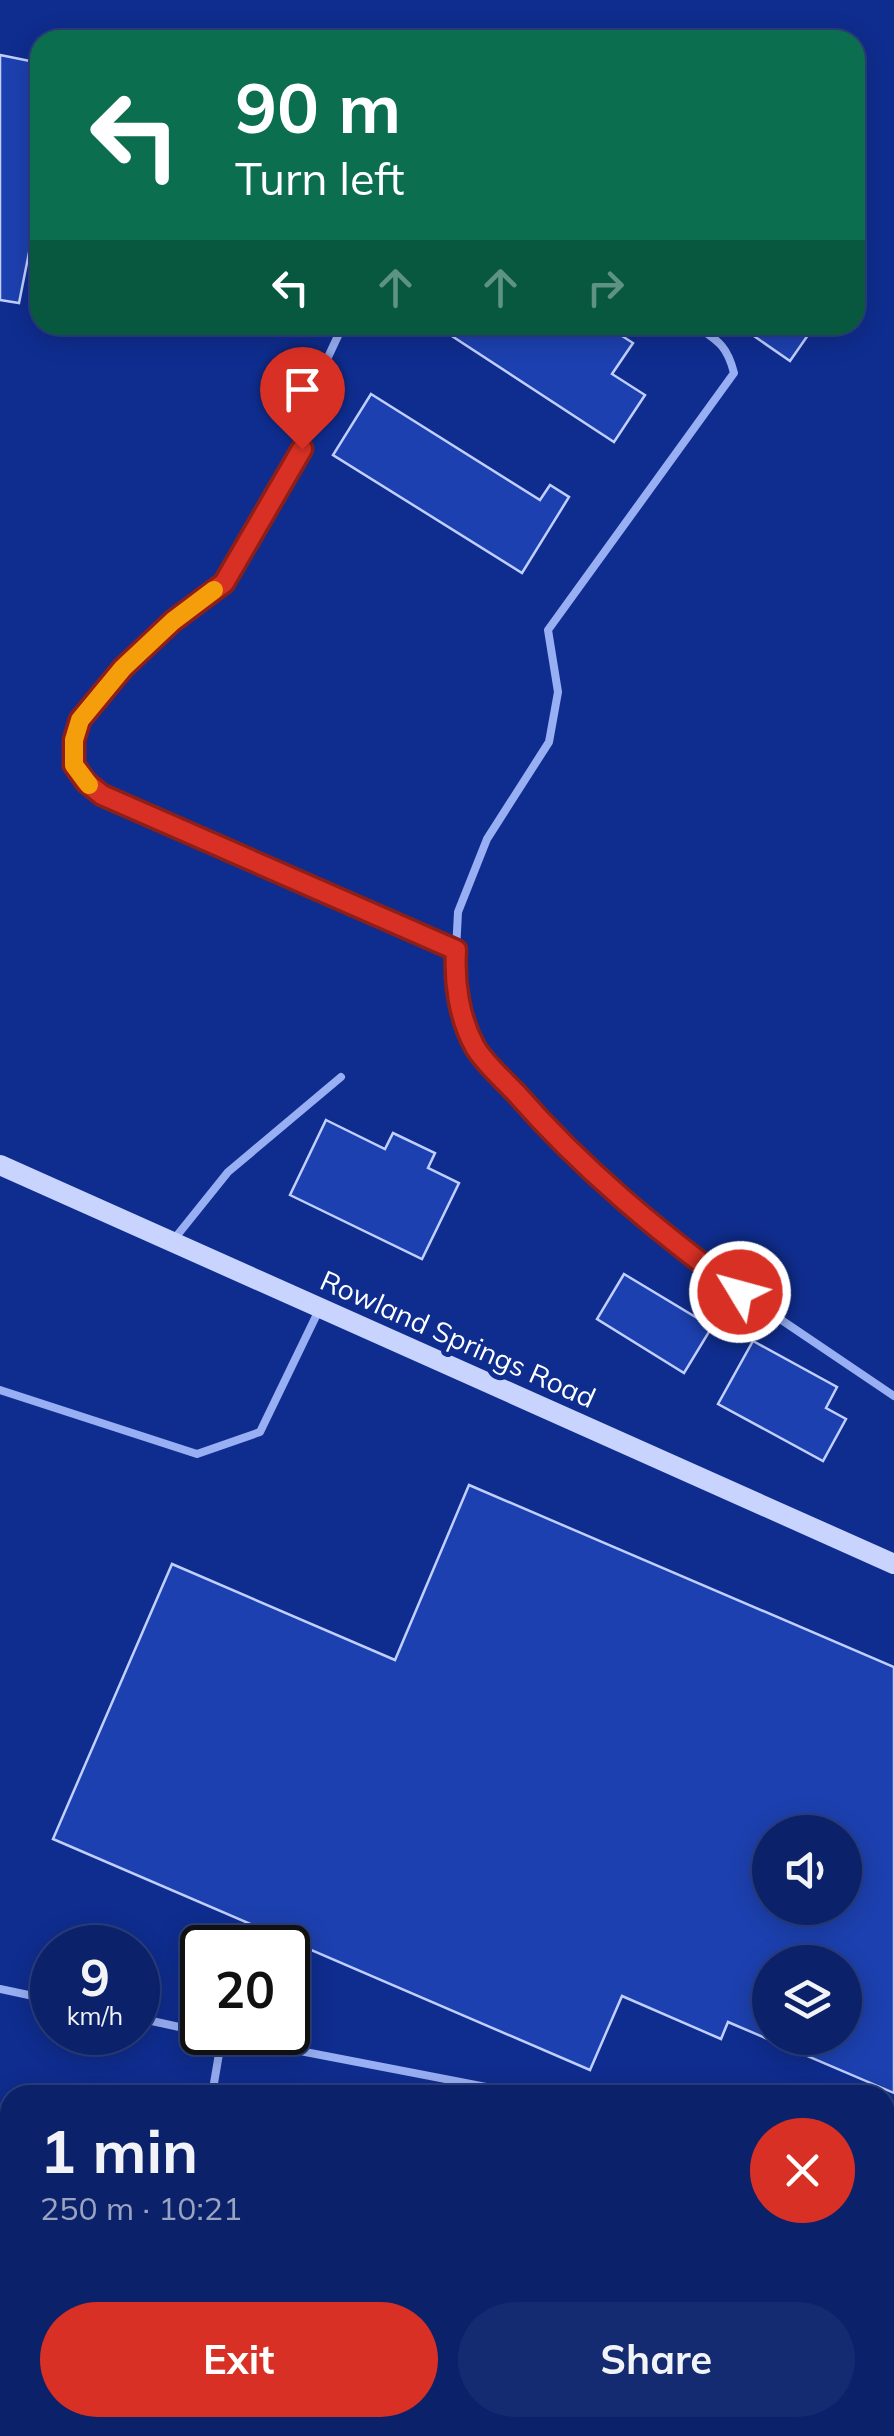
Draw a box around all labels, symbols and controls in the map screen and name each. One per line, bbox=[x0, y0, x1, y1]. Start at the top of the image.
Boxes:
text: 90 m bbox=[235, 63, 401, 151]
icon: left bbox=[70, 70, 200, 200]
text: Turn left bbox=[235, 150, 404, 206]
icon: left bbox=[263, 260, 318, 315]
icon: ahead bbox=[368, 260, 423, 315]
icon: ahead bbox=[473, 260, 528, 315]
icon: right bbox=[578, 260, 633, 315]
pin bbox=[260, 347, 345, 450]
icon: arrive bbox=[275, 362, 330, 417]
position arrow bbox=[688, 1240, 792, 1344]
street label: Rowland Springs Road bbox=[315, 1262, 601, 1415]
map controls bbox=[752, 1815, 862, 2055]
button: sound bbox=[752, 1815, 862, 1925]
speed limit sign: 20 bbox=[180, 1925, 310, 2055]
button: layers bbox=[752, 1945, 862, 2055]
text: 9 bbox=[80, 1946, 110, 2009]
text: km/h bbox=[67, 2000, 123, 2031]
text: 1 min bbox=[40, 2113, 198, 2188]
button: close bbox=[750, 2118, 855, 2223]
text: 250 m · 10:21 bbox=[40, 2188, 242, 2228]
button: Exit bbox=[40, 2302, 438, 2417]
button: Share bbox=[458, 2302, 855, 2417]

